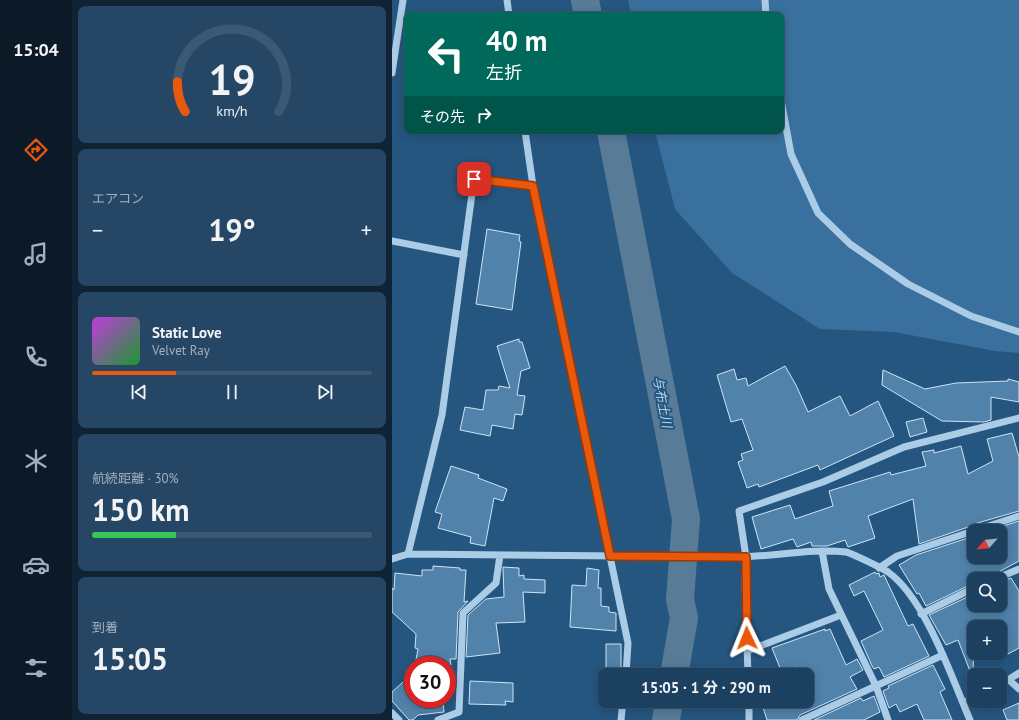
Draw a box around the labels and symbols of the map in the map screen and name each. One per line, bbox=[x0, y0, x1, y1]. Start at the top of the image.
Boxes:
pin bbox=[457, 162, 491, 196]
water label: 与布土川 bbox=[649, 375, 676, 431]
north arrow bbox=[967, 524, 1007, 564]
position arrow bbox=[726, 617, 768, 659]
speed limit sign: 30 bbox=[404, 656, 456, 708]

